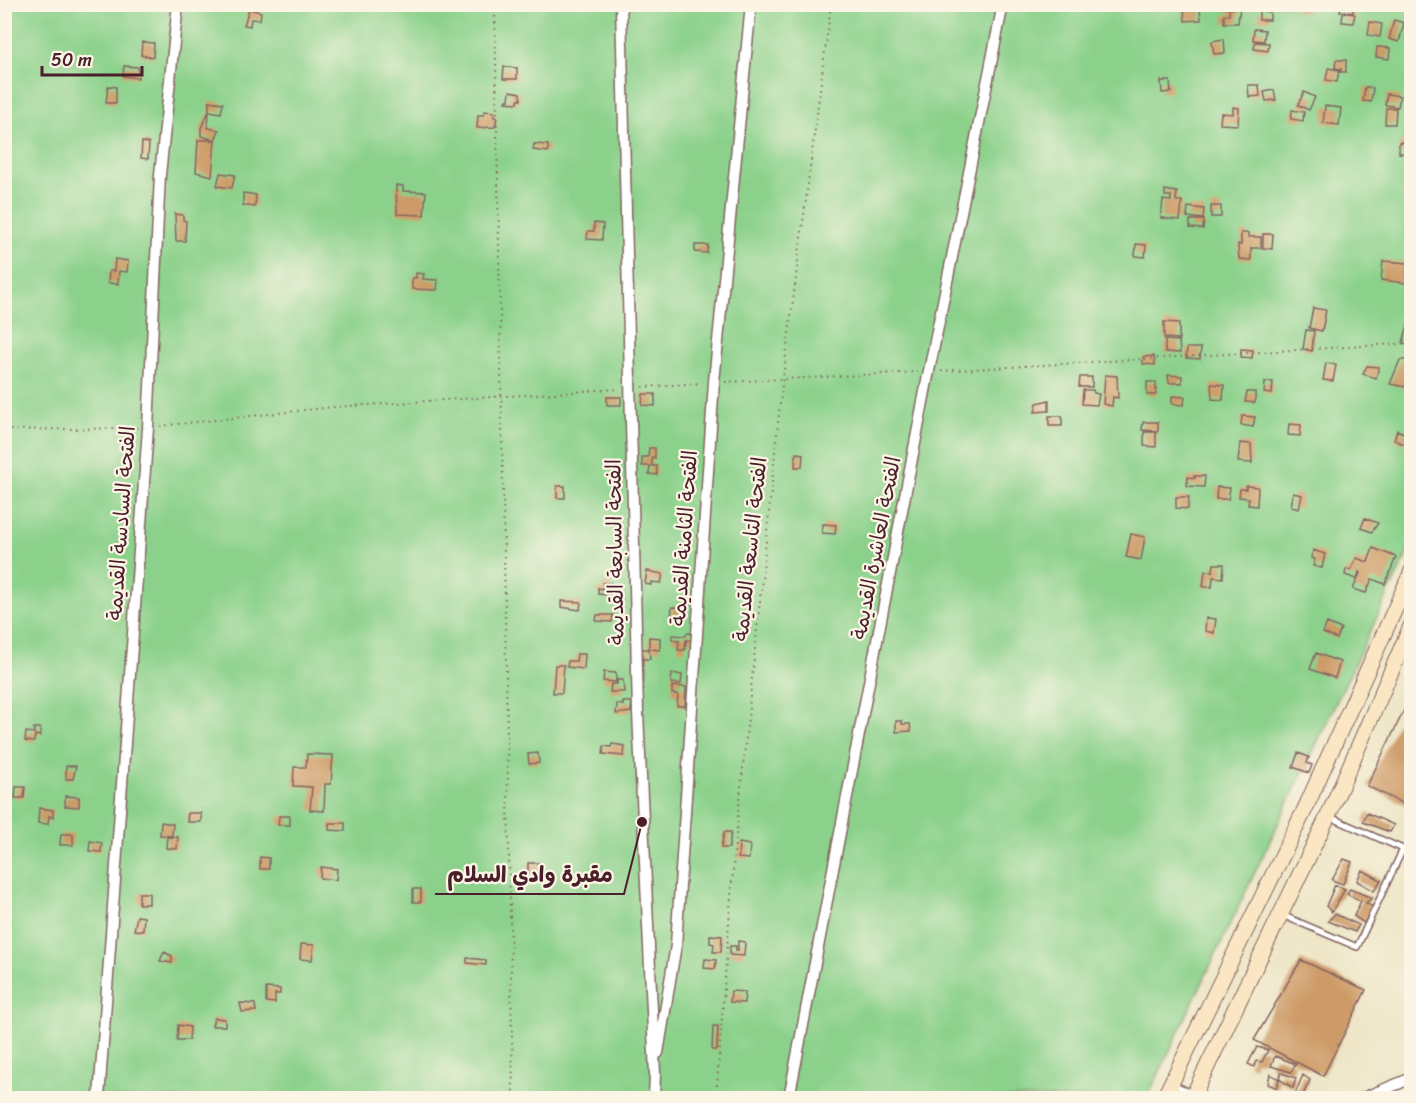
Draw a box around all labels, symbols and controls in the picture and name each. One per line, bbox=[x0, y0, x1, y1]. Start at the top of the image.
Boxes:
scale bar bbox=[42, 39, 142, 77]
text: 50 m bbox=[51, 44, 92, 76]
street label: الفتحة السادسة القديمة bbox=[95, 424, 147, 622]
street label: الفتحة الثامنة القديمة bbox=[659, 449, 709, 627]
street label: الفتحة العاشرة القديمة bbox=[840, 453, 912, 643]
street label: الفتحة التاسعة القديمة bbox=[721, 455, 779, 643]
street label: الفتحة السابعة القديمة bbox=[594, 459, 636, 645]
callout: مقبرة وادي السلام bbox=[435, 854, 624, 894]
text: مقبرة وادي السلام bbox=[447, 855, 613, 894]

